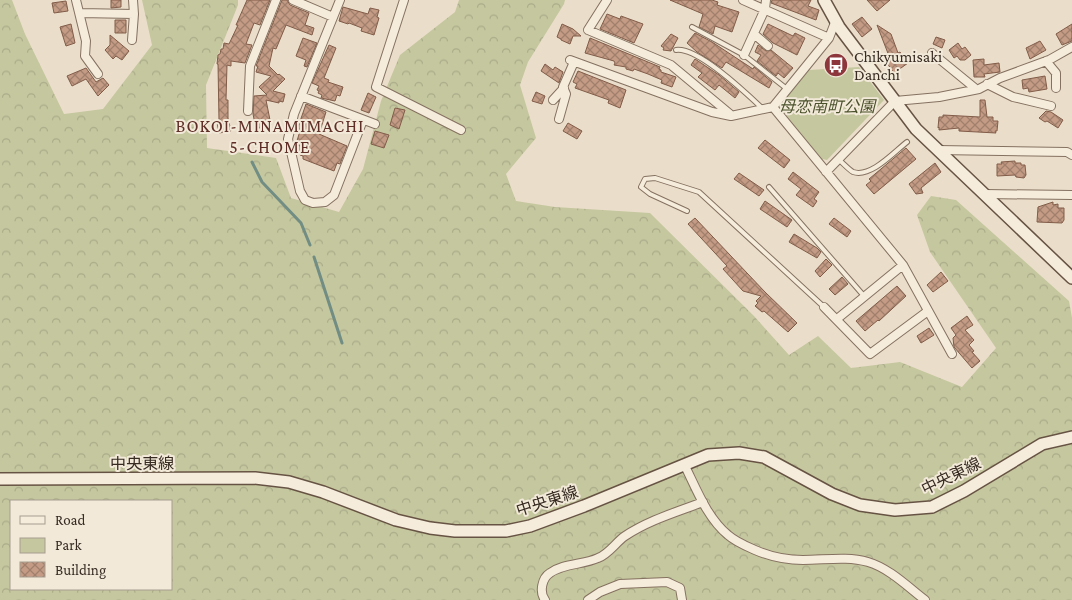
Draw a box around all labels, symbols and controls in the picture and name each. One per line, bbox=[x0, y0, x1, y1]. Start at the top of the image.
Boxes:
place label: Chikyumisaki Danchi bbox=[854, 48, 942, 83]
bus stop icon: Chikyumisaki Danchi bbox=[823, 52, 849, 78]
park label: 母恋南町公園 bbox=[779, 98, 877, 115]
district label: BOKOI-MINAMIMACHI 5-CHOME bbox=[176, 116, 364, 157]
street label: 中央東線 bbox=[919, 454, 983, 498]
street label: 中央東線 bbox=[110, 455, 174, 472]
street label: 中央東線 bbox=[514, 483, 580, 519]
legend bbox=[10, 500, 172, 590]
text: Road bbox=[55, 512, 86, 528]
text: Park bbox=[55, 537, 82, 553]
text: Building bbox=[55, 562, 106, 579]

